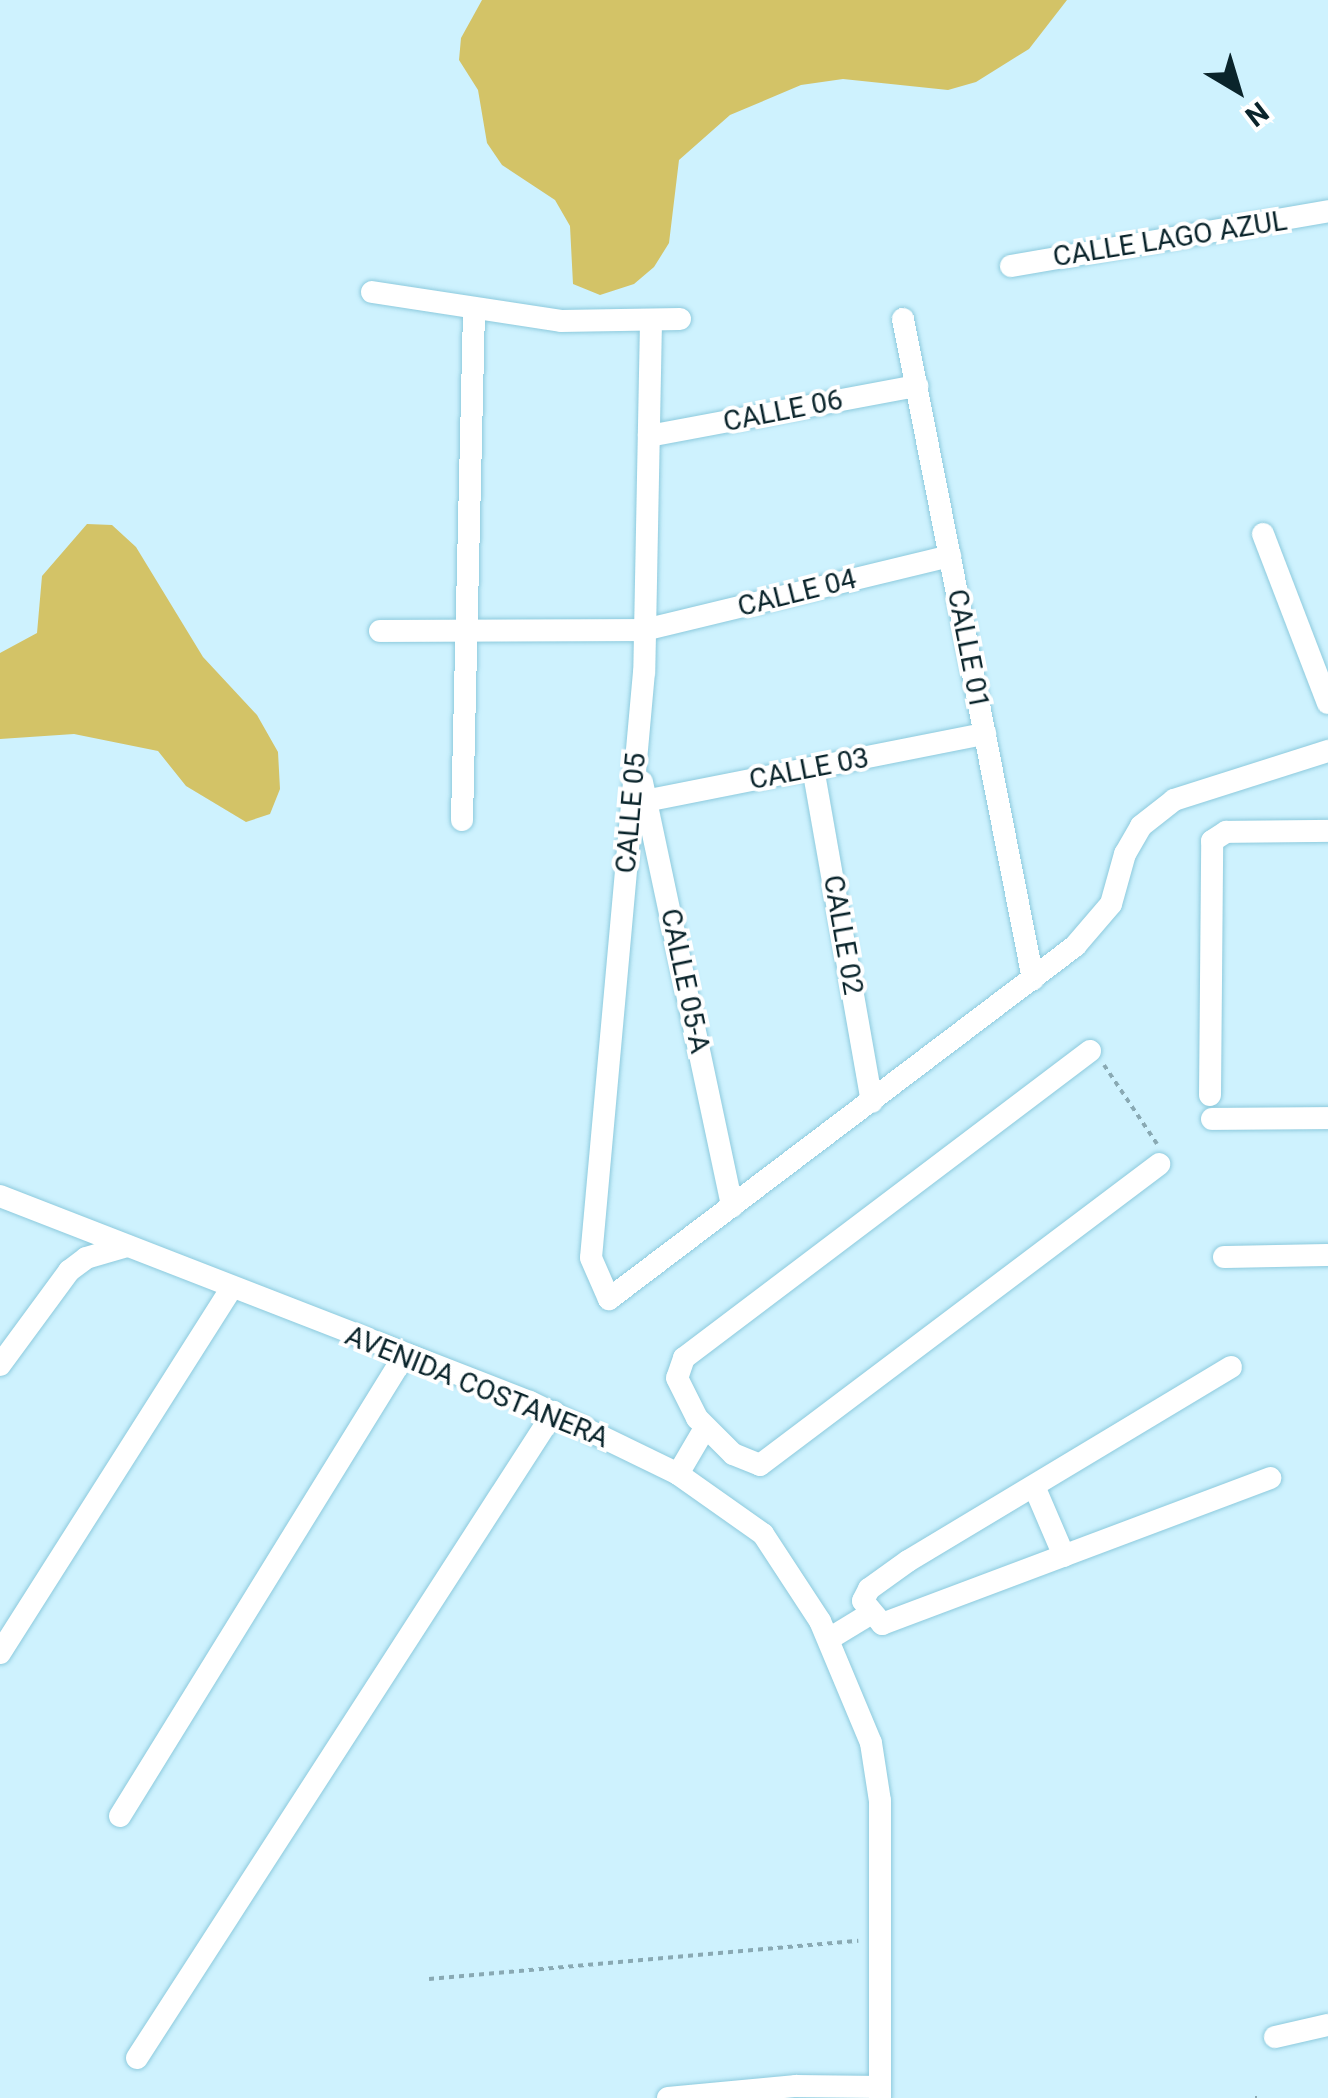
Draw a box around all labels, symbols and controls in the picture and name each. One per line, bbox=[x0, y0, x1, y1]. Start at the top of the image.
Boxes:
north arrow bbox=[1188, 40, 1288, 140]
text: N bbox=[1239, 95, 1275, 133]
street label: CALLE LAGO AZUL bbox=[1051, 204, 1289, 274]
street label: CALLE 06 bbox=[720, 383, 846, 439]
street label: CALLE 04 bbox=[734, 562, 860, 624]
street label: CALLE 01 bbox=[940, 586, 996, 712]
street label: CALLE 03 bbox=[746, 741, 872, 797]
street label: CALLE 05 bbox=[609, 751, 653, 875]
street label: CALLE 02 bbox=[816, 873, 870, 997]
street label: CALLE 05-A bbox=[653, 906, 717, 1056]
street label: AVENIDA COSTANERA bbox=[340, 1319, 614, 1455]

